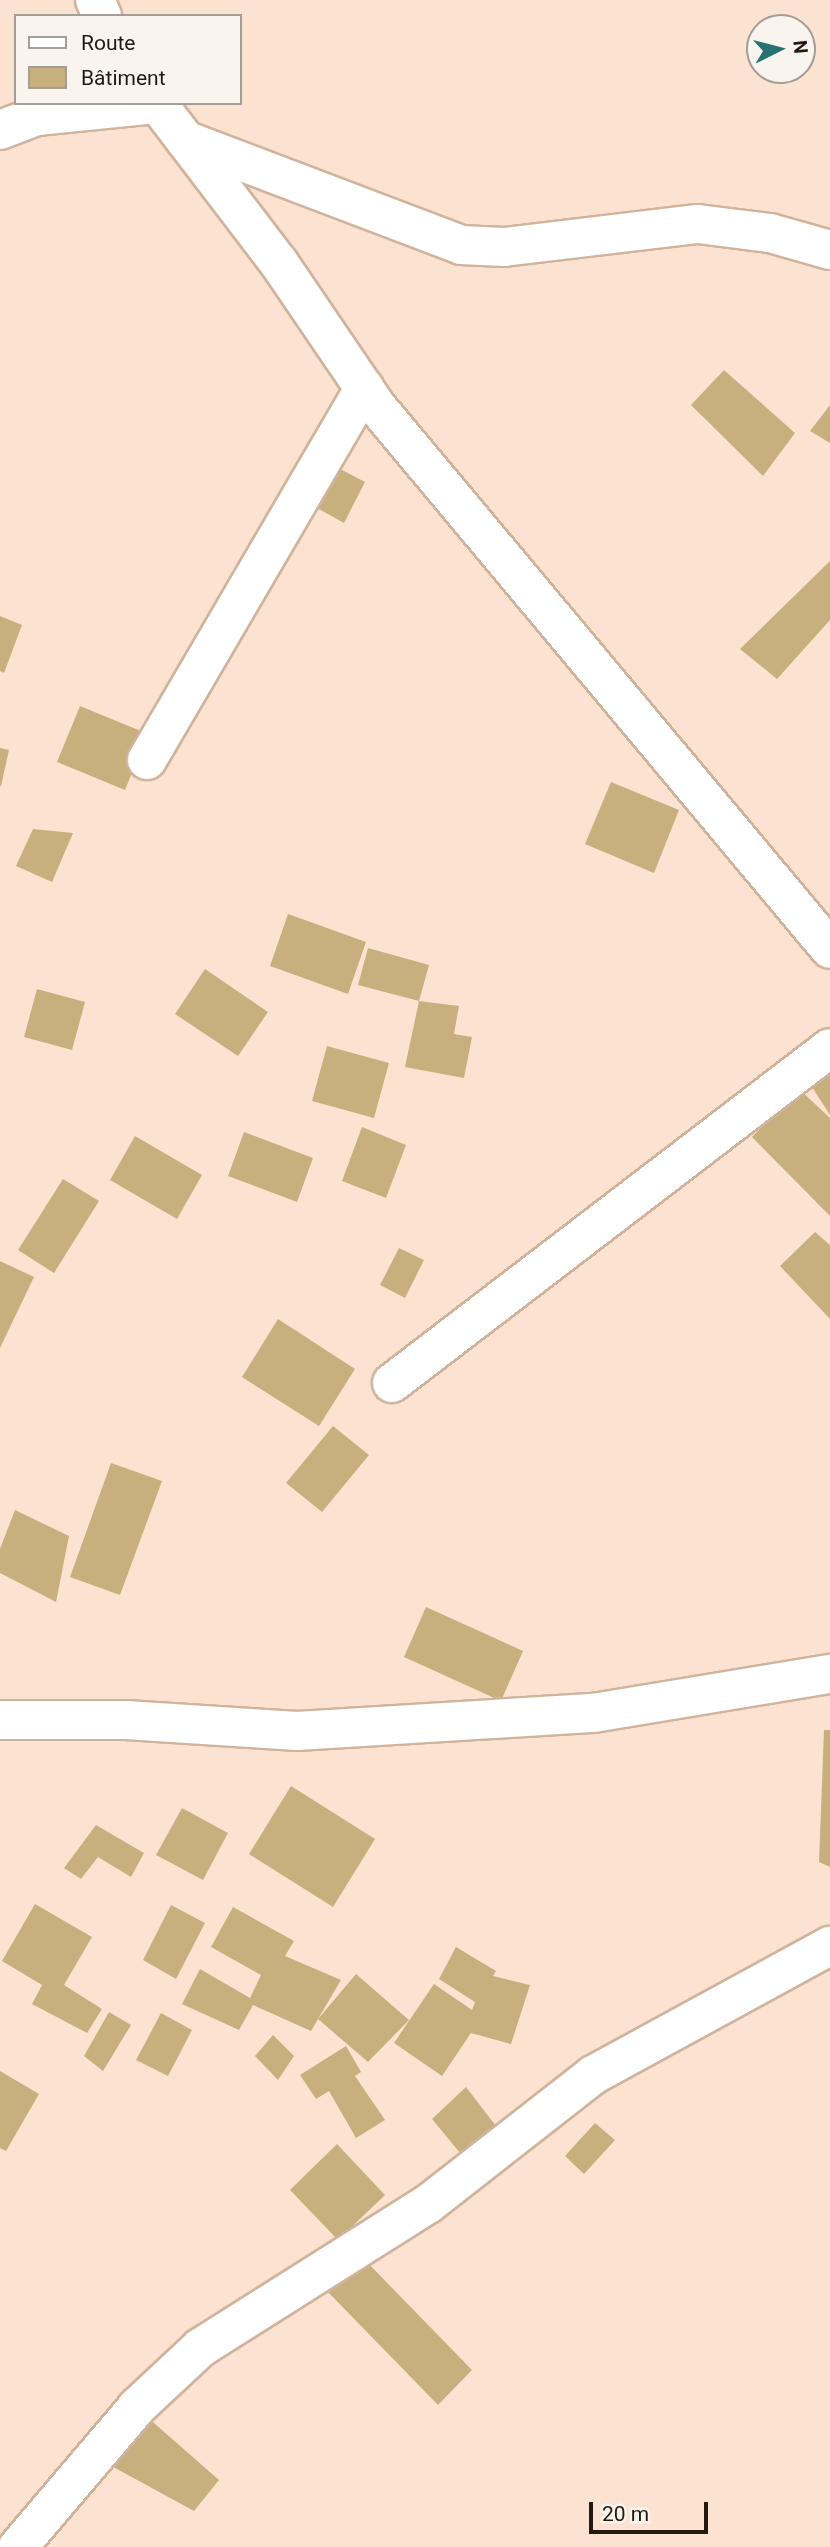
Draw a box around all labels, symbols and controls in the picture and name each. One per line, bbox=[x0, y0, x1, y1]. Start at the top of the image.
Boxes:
legend bbox=[14, 14, 242, 105]
north arrow bbox=[746, 14, 816, 84]
text: Route bbox=[81, 31, 136, 55]
text: N bbox=[788, 39, 813, 55]
text: Bâtiment bbox=[81, 66, 166, 90]
scale bar bbox=[592, 2488, 711, 2532]
text: 20 m bbox=[602, 2502, 649, 2526]

